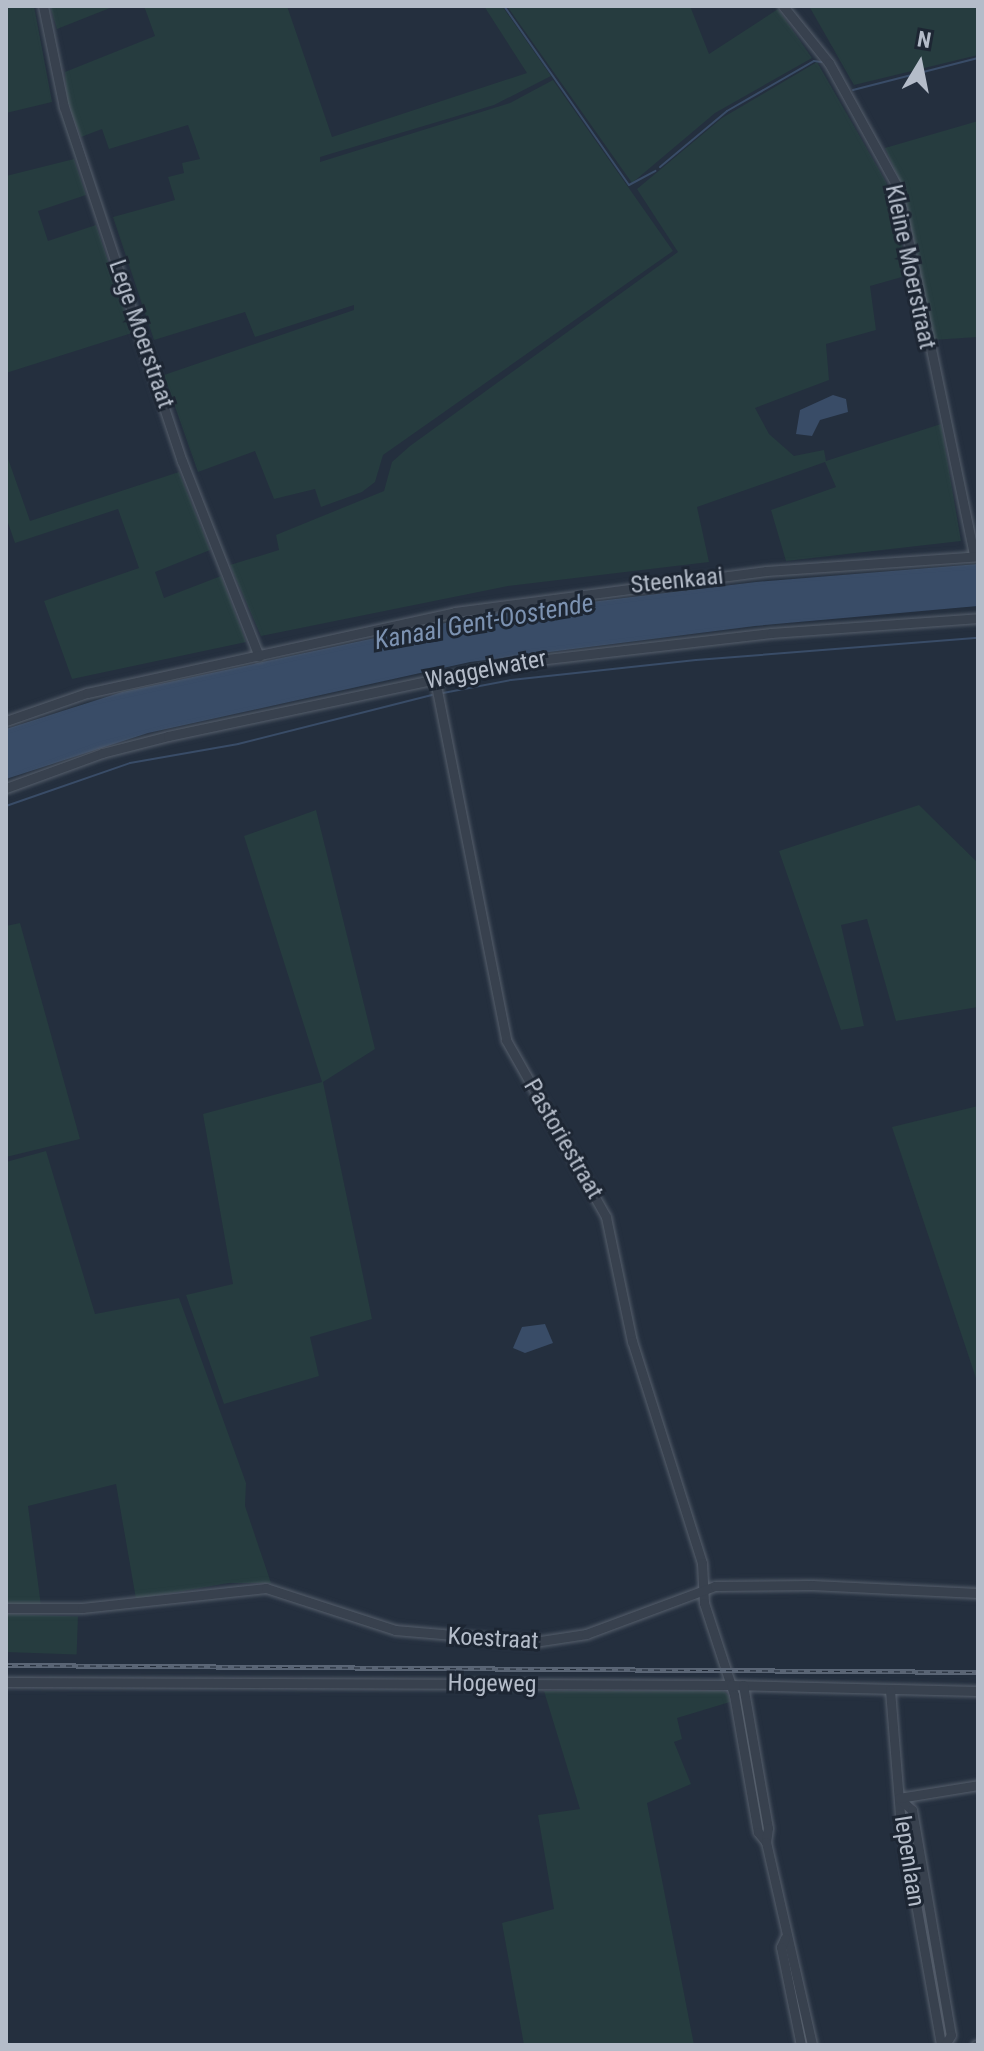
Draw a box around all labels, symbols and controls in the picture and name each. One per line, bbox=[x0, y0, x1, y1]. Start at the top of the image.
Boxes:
north arrow bbox=[880, 24, 960, 104]
text: N bbox=[915, 26, 933, 53]
street label: Kleine Moerstraat bbox=[879, 182, 941, 352]
street label: Lege Moerstraat bbox=[102, 256, 180, 412]
street label: Steenkaai bbox=[629, 562, 725, 600]
water label: Kanaal Gent-Oostende bbox=[372, 587, 596, 657]
street label: Waggelwater bbox=[423, 644, 549, 696]
street label: Pastoriestraat bbox=[517, 1074, 609, 1204]
street label: Koestraat bbox=[447, 1622, 539, 1656]
street label: Hogeweg bbox=[447, 1669, 537, 1699]
street label: Iepenlaan bbox=[888, 1813, 930, 1909]

